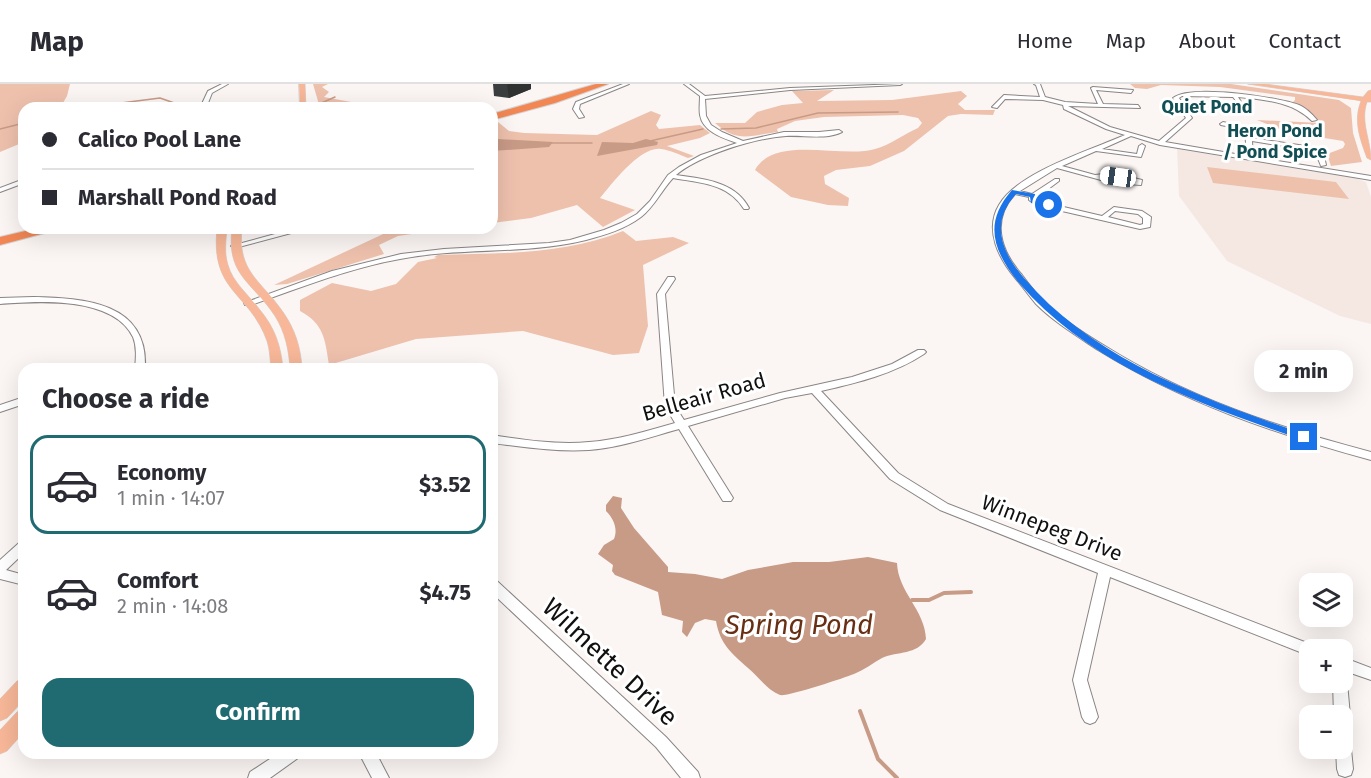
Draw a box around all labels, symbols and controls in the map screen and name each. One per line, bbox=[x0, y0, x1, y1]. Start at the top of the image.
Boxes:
text: Map bbox=[30, 25, 84, 58]
text: Home bbox=[1017, 28, 1073, 54]
text: Map bbox=[1106, 28, 1146, 54]
text: About bbox=[1179, 28, 1236, 54]
text: Contact bbox=[1269, 28, 1341, 54]
district label: Quiet Pond bbox=[1162, 96, 1252, 118]
district label: Heron Pond / Pond Spice bbox=[1223, 120, 1327, 163]
text: Calico Pool Lane bbox=[78, 126, 241, 153]
car bbox=[1099, 166, 1137, 188]
text: Marshall Pond Road bbox=[78, 184, 277, 211]
route start bbox=[1035, 191, 1062, 218]
callout: 2 min bbox=[1254, 350, 1354, 392]
text: 2 min bbox=[1279, 359, 1328, 383]
street label: Belleair Road bbox=[639, 367, 769, 427]
text: Choose a ride bbox=[42, 383, 209, 415]
route end bbox=[1290, 423, 1317, 450]
icon: car bbox=[45, 458, 99, 512]
text: Economy bbox=[117, 459, 206, 486]
text: $3.52 bbox=[419, 471, 471, 498]
text: 1 min · 14:07 bbox=[117, 486, 225, 510]
street label: Winnepeg Drive bbox=[978, 489, 1126, 567]
icon: car bbox=[45, 566, 99, 620]
text: Comfort bbox=[117, 567, 198, 594]
map controls bbox=[1299, 573, 1353, 759]
button: layers bbox=[1299, 573, 1353, 627]
text: $4.75 bbox=[419, 579, 471, 606]
street label: Wilmette Drive bbox=[536, 592, 684, 732]
text: 2 min · 14:08 bbox=[117, 594, 228, 618]
water label: Spring Pond bbox=[724, 609, 873, 641]
button: + bbox=[1299, 639, 1353, 693]
button: Confirm bbox=[42, 678, 474, 747]
button: − bbox=[1299, 705, 1353, 759]

